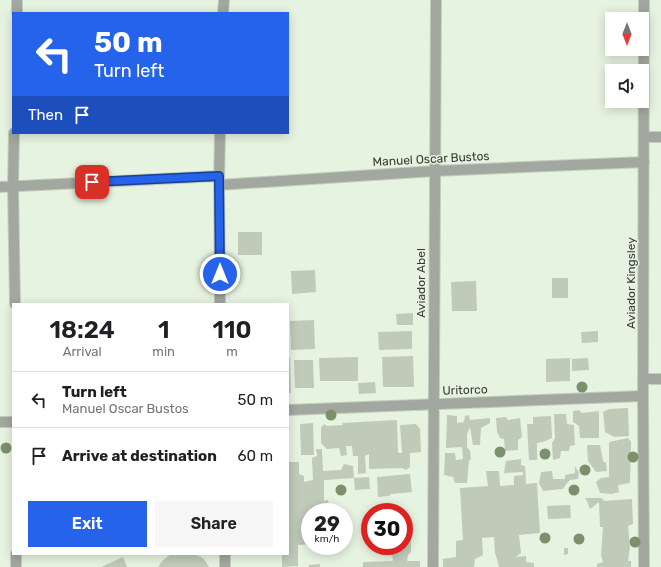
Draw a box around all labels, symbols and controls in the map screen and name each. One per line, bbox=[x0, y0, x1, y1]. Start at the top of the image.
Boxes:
north arrow bbox=[605, 12, 649, 56]
map controls bbox=[605, 12, 649, 108]
text: 50 m bbox=[94, 26, 163, 59]
icon: left bbox=[28, 28, 80, 80]
text: Turn left bbox=[94, 60, 164, 82]
button: sound bbox=[605, 64, 649, 108]
icon: arrive bbox=[71, 104, 93, 126]
text: Then bbox=[28, 106, 63, 124]
street label: Manuel Oscar Bustos bbox=[372, 149, 490, 169]
pin bbox=[75, 165, 109, 199]
icon: arrive bbox=[81, 171, 103, 193]
street label: Aviador Kingsley bbox=[624, 237, 638, 329]
street label: Aviador Abel bbox=[414, 248, 428, 318]
position arrow bbox=[199, 253, 241, 295]
text: 18:24 bbox=[50, 316, 115, 344]
text: 1 bbox=[158, 316, 169, 344]
text: 110 bbox=[212, 316, 251, 344]
text: Arrival bbox=[63, 344, 102, 359]
text: min bbox=[152, 344, 175, 359]
text: m bbox=[226, 344, 238, 359]
street label: Uritorco bbox=[442, 382, 488, 398]
text: Turn left bbox=[62, 383, 127, 401]
icon: left bbox=[28, 389, 50, 411]
text: 50 m bbox=[238, 391, 273, 409]
text: Manuel Oscar Bustos bbox=[62, 401, 189, 416]
icon: arrive bbox=[28, 445, 50, 467]
text: Arrive at destination bbox=[62, 447, 217, 465]
text: 60 m bbox=[237, 447, 273, 465]
button: Exit bbox=[28, 501, 147, 547]
button: Share bbox=[155, 501, 273, 547]
speed limit sign: 30 bbox=[361, 503, 413, 555]
text: 29 bbox=[314, 512, 340, 536]
text: km/h bbox=[315, 533, 339, 545]

